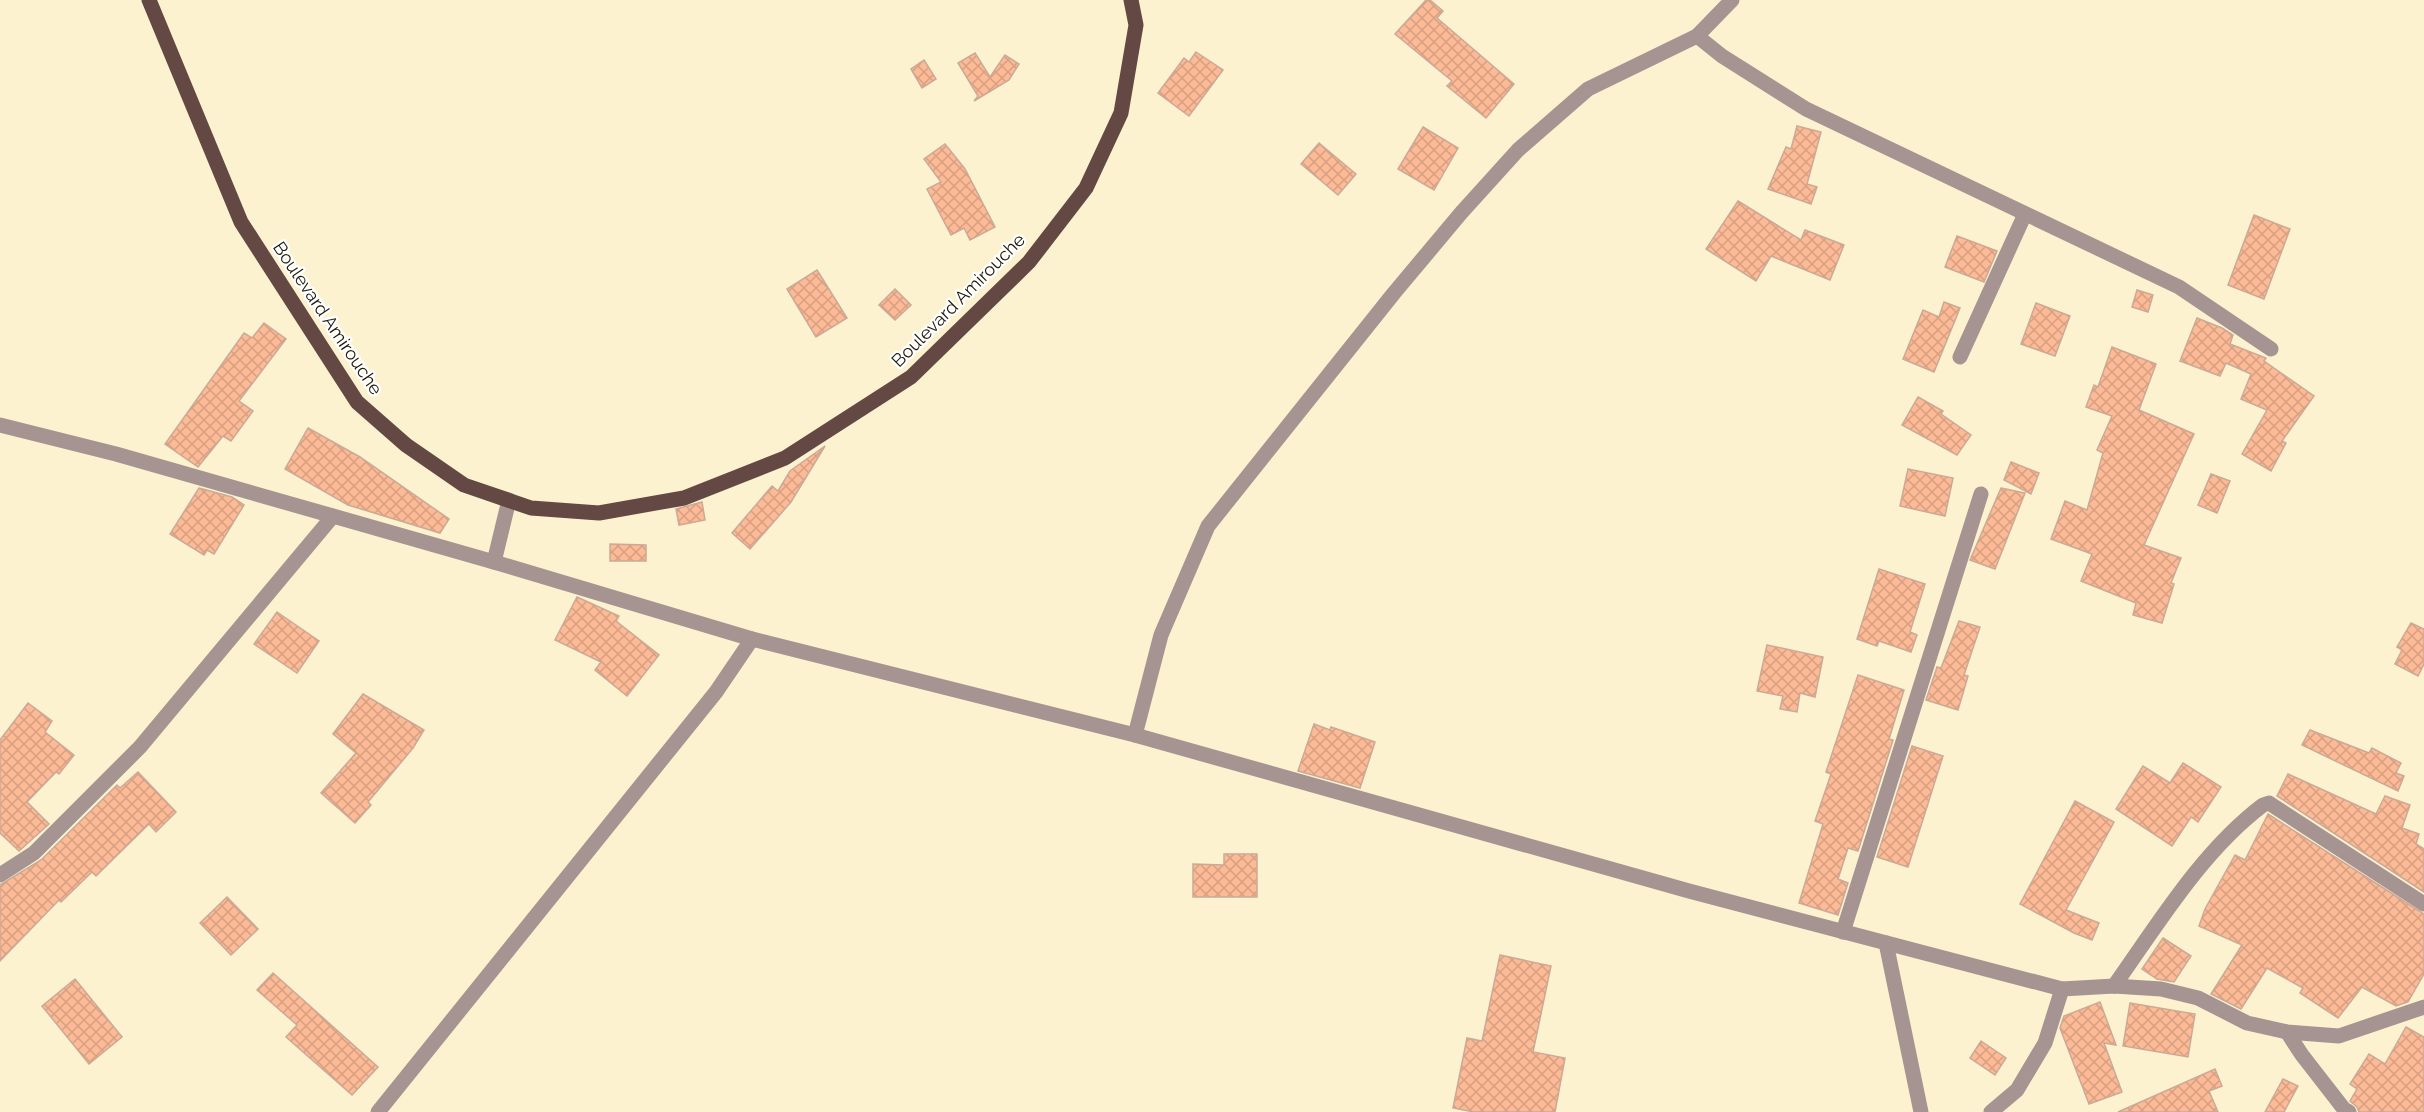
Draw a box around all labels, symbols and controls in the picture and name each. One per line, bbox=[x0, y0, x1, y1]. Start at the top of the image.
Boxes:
street label: Boulevard Amirouche bbox=[887, 229, 1029, 371]
street label: Boulevard Amirouche bbox=[269, 237, 387, 399]

